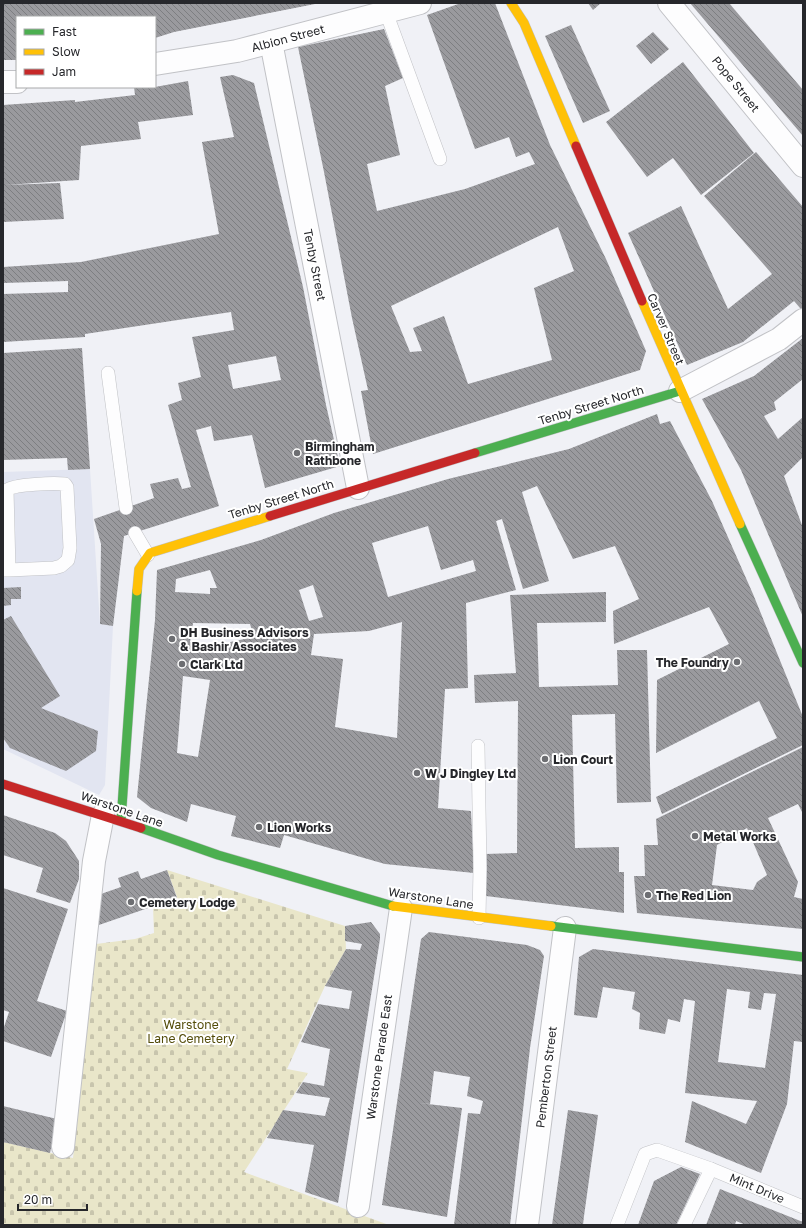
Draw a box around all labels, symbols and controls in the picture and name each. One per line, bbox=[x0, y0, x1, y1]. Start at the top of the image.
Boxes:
legend bbox=[16, 16, 156, 88]
street label: Albion Street bbox=[250, 21, 327, 55]
text: Fast bbox=[52, 24, 77, 39]
text: Slow bbox=[52, 44, 80, 59]
street label: Pope Street bbox=[709, 53, 763, 115]
text: Jam bbox=[52, 64, 76, 79]
street label: Tenby Street bbox=[301, 228, 329, 302]
street label: Carver Street bbox=[644, 291, 688, 367]
street label: Tenby Street North bbox=[536, 382, 646, 428]
place label: Birmingham Rathbone bbox=[305, 439, 375, 468]
marker: Birmingham Rathbone bbox=[292, 448, 302, 458]
street label: Tenby Street North bbox=[226, 476, 336, 522]
place label: DH Business Advisors & Bashir Associates bbox=[180, 625, 309, 654]
marker: DH Business Advisors & Bashir Associates bbox=[167, 634, 177, 644]
place label: The Foundry bbox=[656, 655, 730, 670]
place label: Clark Ltd bbox=[190, 657, 243, 672]
marker: The Foundry bbox=[732, 657, 742, 667]
marker: Clark Ltd bbox=[177, 659, 187, 669]
place label: Lion Court bbox=[553, 752, 613, 767]
marker: Lion Court bbox=[540, 754, 550, 764]
place label: W J Dingley Ltd bbox=[425, 766, 516, 781]
marker: W J Dingley Ltd bbox=[412, 768, 422, 778]
street label: Warstone Lane bbox=[79, 788, 165, 830]
place label: Lion Works bbox=[267, 820, 332, 835]
marker: Lion Works bbox=[254, 822, 264, 832]
place label: Metal Works bbox=[703, 829, 777, 844]
marker: Metal Works bbox=[690, 831, 700, 841]
street label: Warstone Lane bbox=[387, 884, 475, 912]
place label: The Red Lion bbox=[656, 888, 731, 903]
marker: The Red Lion bbox=[643, 890, 653, 900]
place label: Cemetery Lodge bbox=[139, 895, 235, 910]
marker: Cemetery Lodge bbox=[126, 897, 136, 907]
street label: Warstone Parade East bbox=[363, 993, 395, 1121]
park label: Warstone Lane Cemetery bbox=[147, 1017, 235, 1046]
street label: Pemberton Street bbox=[532, 1025, 560, 1129]
street label: Mint Drive bbox=[727, 1170, 787, 1206]
scale bar bbox=[18, 1186, 87, 1212]
text: 20 m bbox=[24, 1192, 52, 1207]

